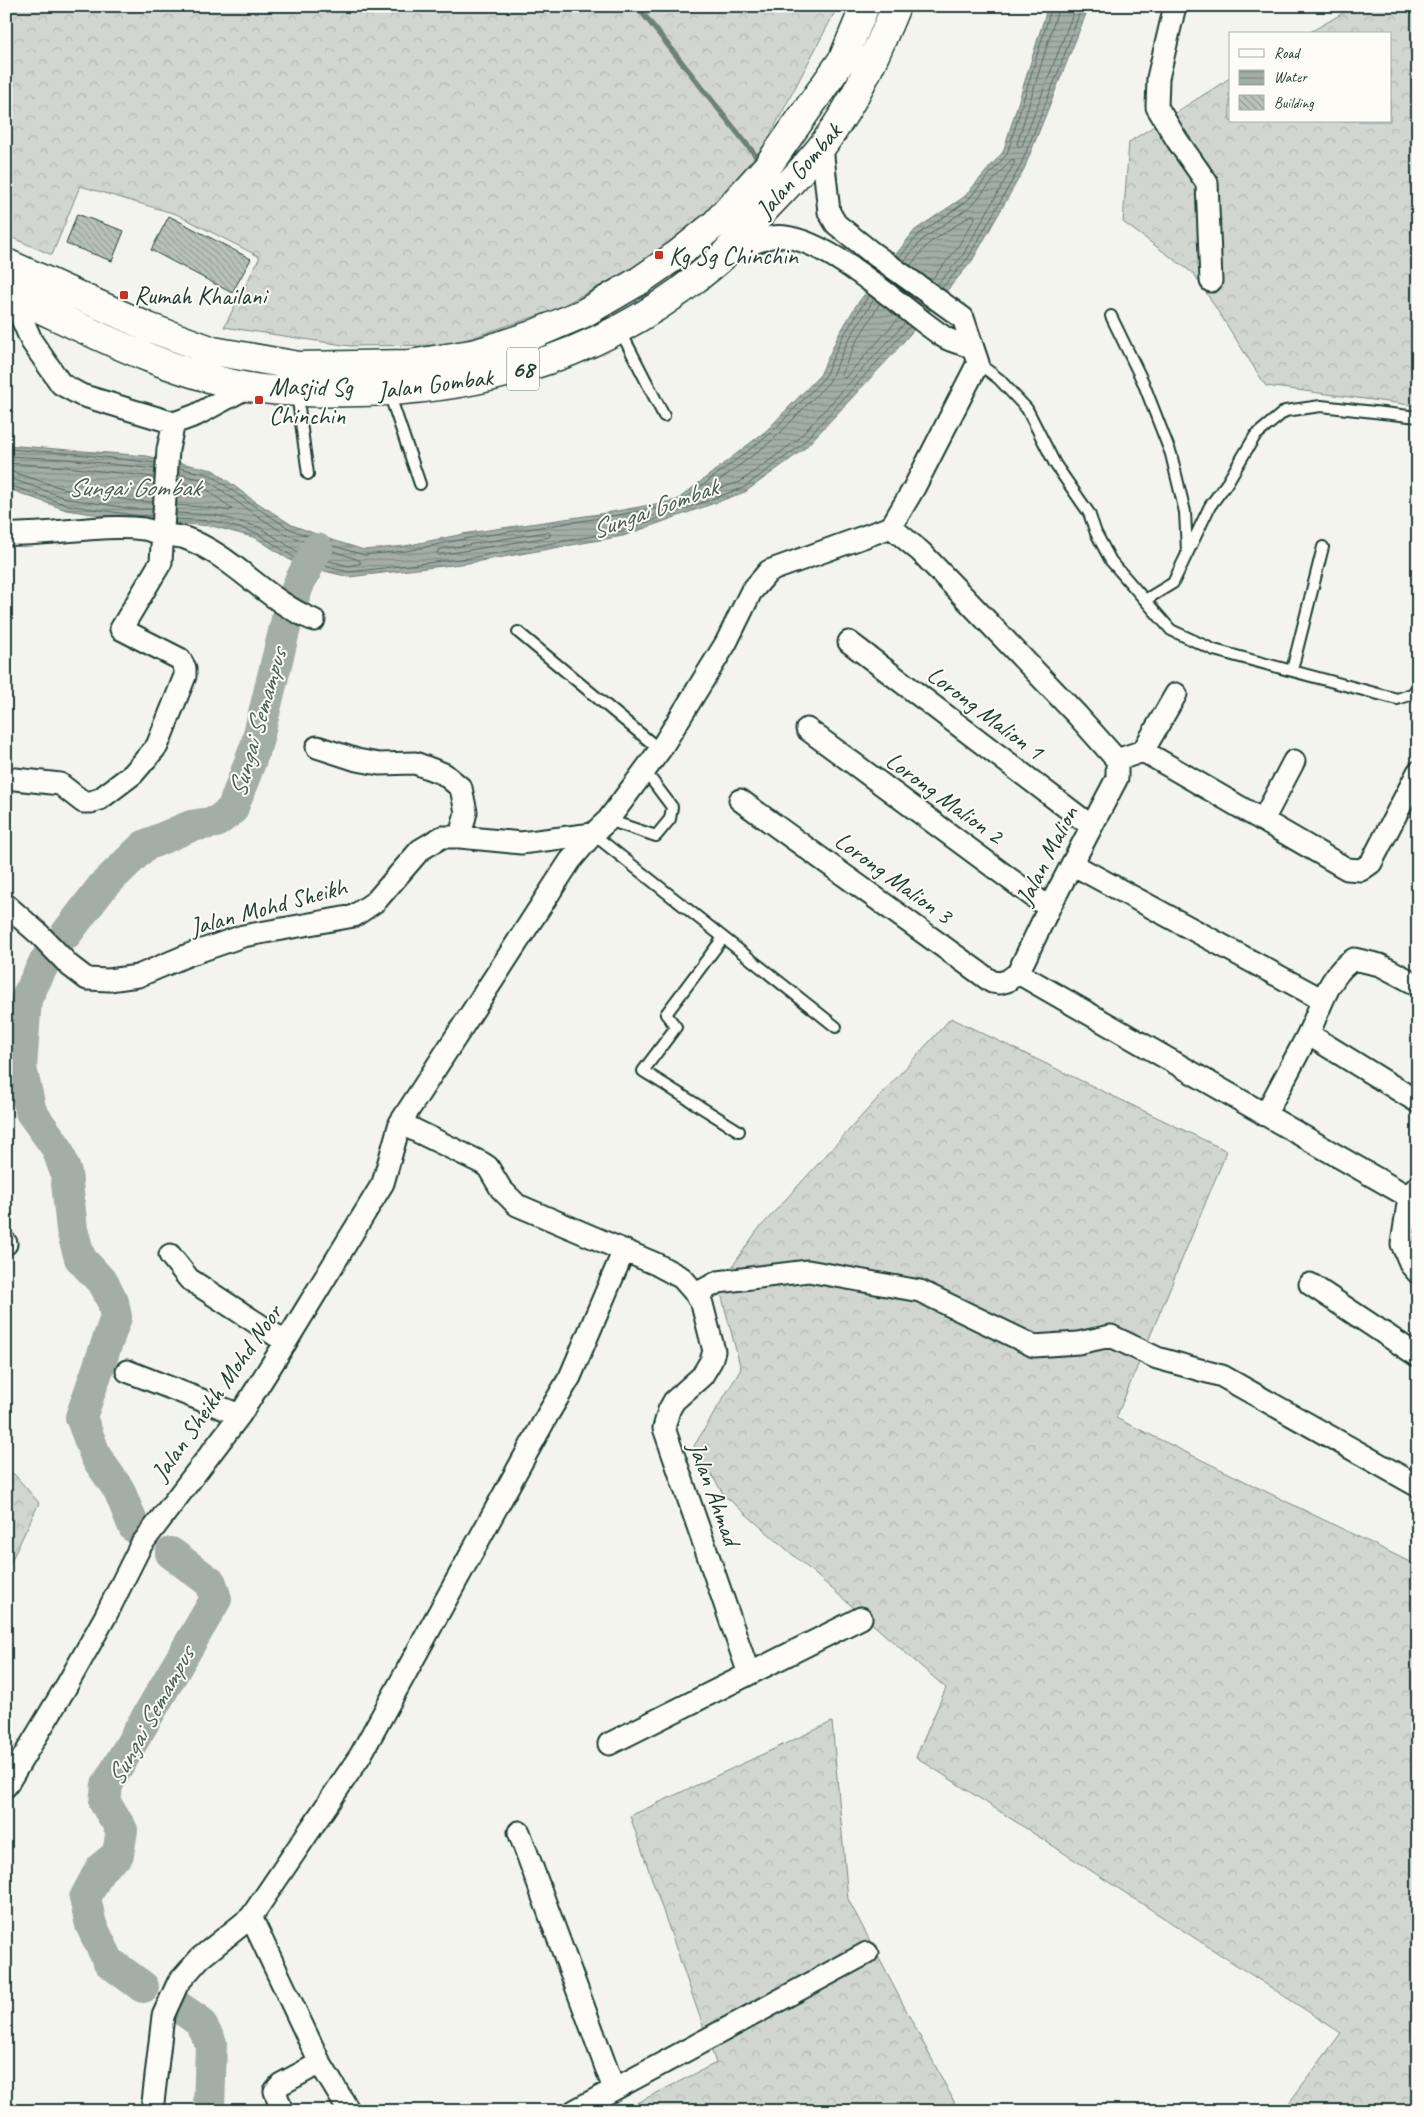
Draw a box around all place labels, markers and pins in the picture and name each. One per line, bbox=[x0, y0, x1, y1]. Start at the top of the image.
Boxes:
place label: Kg Sg Chinchin bbox=[669, 240, 799, 272]
marker: Kg Sg Chinchin bbox=[653, 249, 665, 261]
place label: Rumah Khailani bbox=[134, 280, 269, 312]
marker: Rumah Khailani bbox=[118, 289, 130, 301]
place label: Masjid Sg Chinchin bbox=[269, 371, 354, 432]
marker: Masjid Sg Chinchin bbox=[253, 394, 265, 406]

